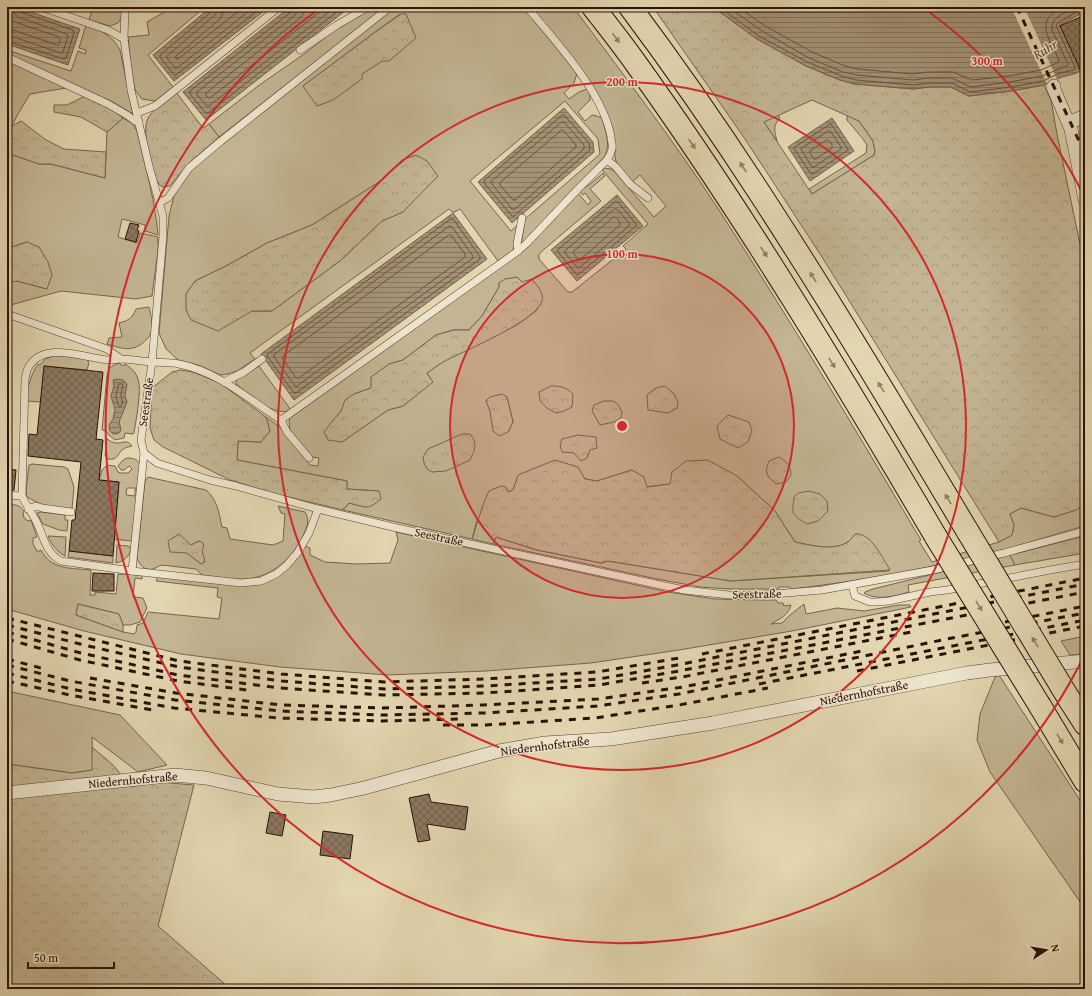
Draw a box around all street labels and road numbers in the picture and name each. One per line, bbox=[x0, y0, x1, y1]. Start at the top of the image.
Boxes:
street label: Seestraße bbox=[134, 376, 157, 428]
street label: Seestraße bbox=[413, 523, 465, 550]
street label: Seestraße bbox=[732, 585, 782, 602]
street label: Niedernhofstraße bbox=[818, 676, 910, 709]
street label: Niedernhofstraße bbox=[500, 732, 591, 759]
street label: Niedernhofstraße bbox=[88, 767, 179, 792]

